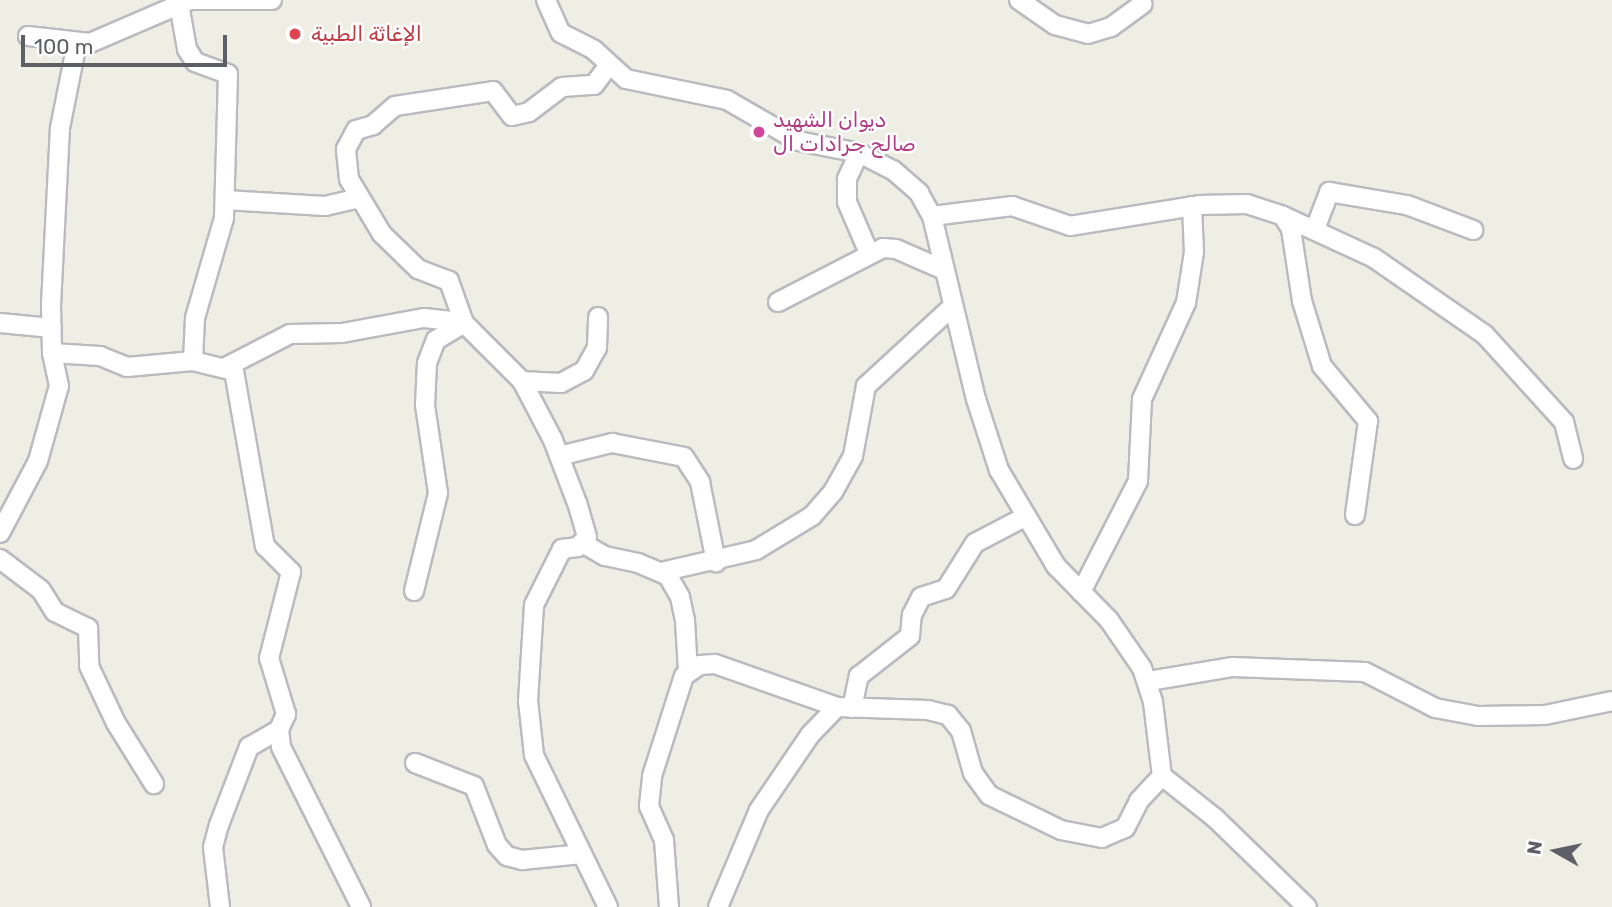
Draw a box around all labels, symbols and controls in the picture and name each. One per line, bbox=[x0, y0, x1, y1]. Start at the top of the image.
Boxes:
scale bar bbox=[24, 21, 231, 65]
place label: الإغاثة الطبية bbox=[311, 21, 422, 47]
marker: الإغاثة الطبية bbox=[285, 24, 305, 44]
text: 100 m bbox=[34, 34, 93, 59]
place label: ديوان الشهيد صالح جرادات ال bbox=[773, 107, 916, 157]
marker: ديوان الشهيد صالح جرادات ال bbox=[751, 124, 767, 140]
north arrow bbox=[1521, 816, 1591, 886]
text: N bbox=[1522, 839, 1547, 856]

